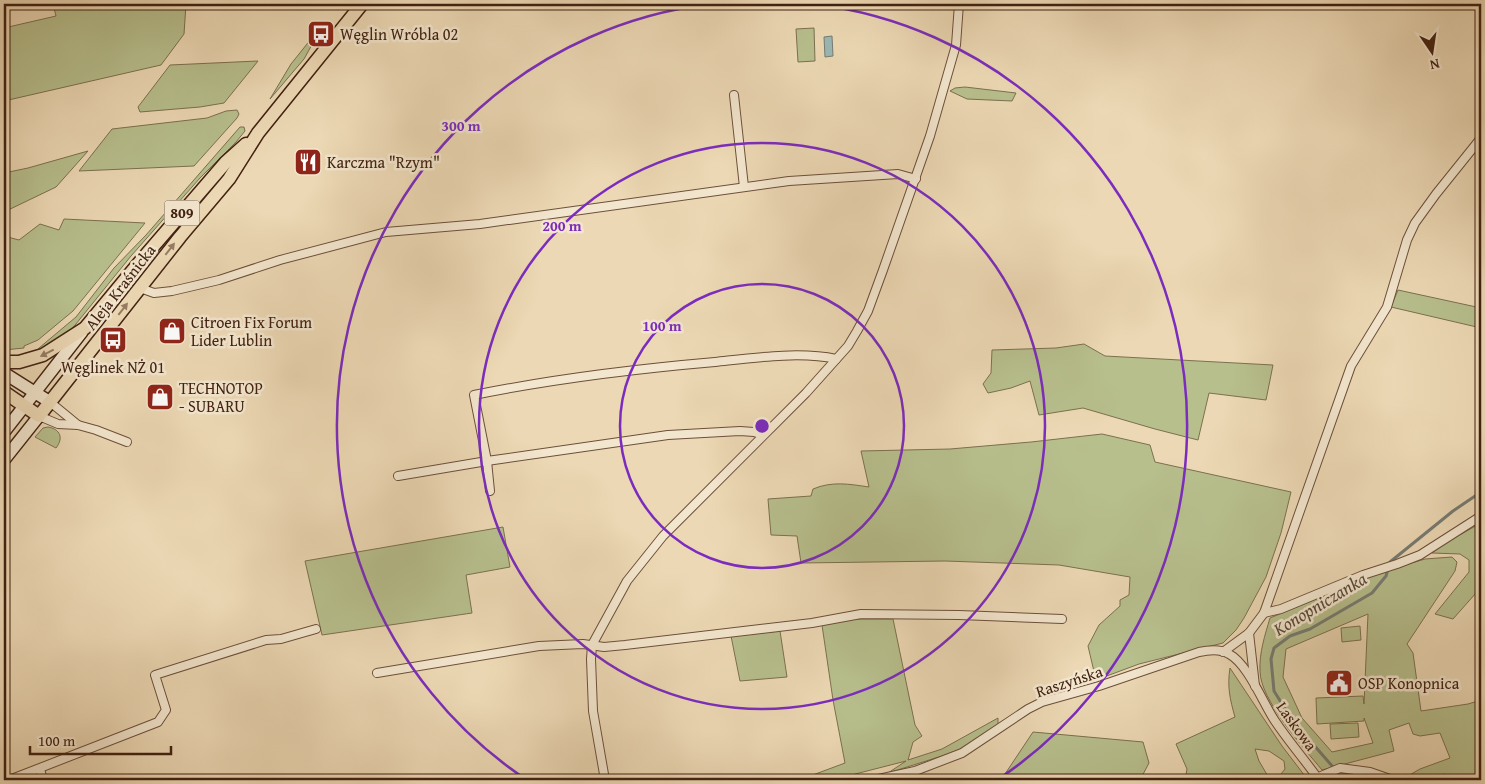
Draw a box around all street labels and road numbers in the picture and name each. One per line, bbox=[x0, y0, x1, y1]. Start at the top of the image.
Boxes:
road number: 809 bbox=[164, 200, 200, 226]
street label: Aleja Kraśnicka bbox=[79, 239, 161, 335]
street label: Raszyńska bbox=[1032, 659, 1106, 703]
street label: Laskowa bbox=[1271, 696, 1323, 756]

